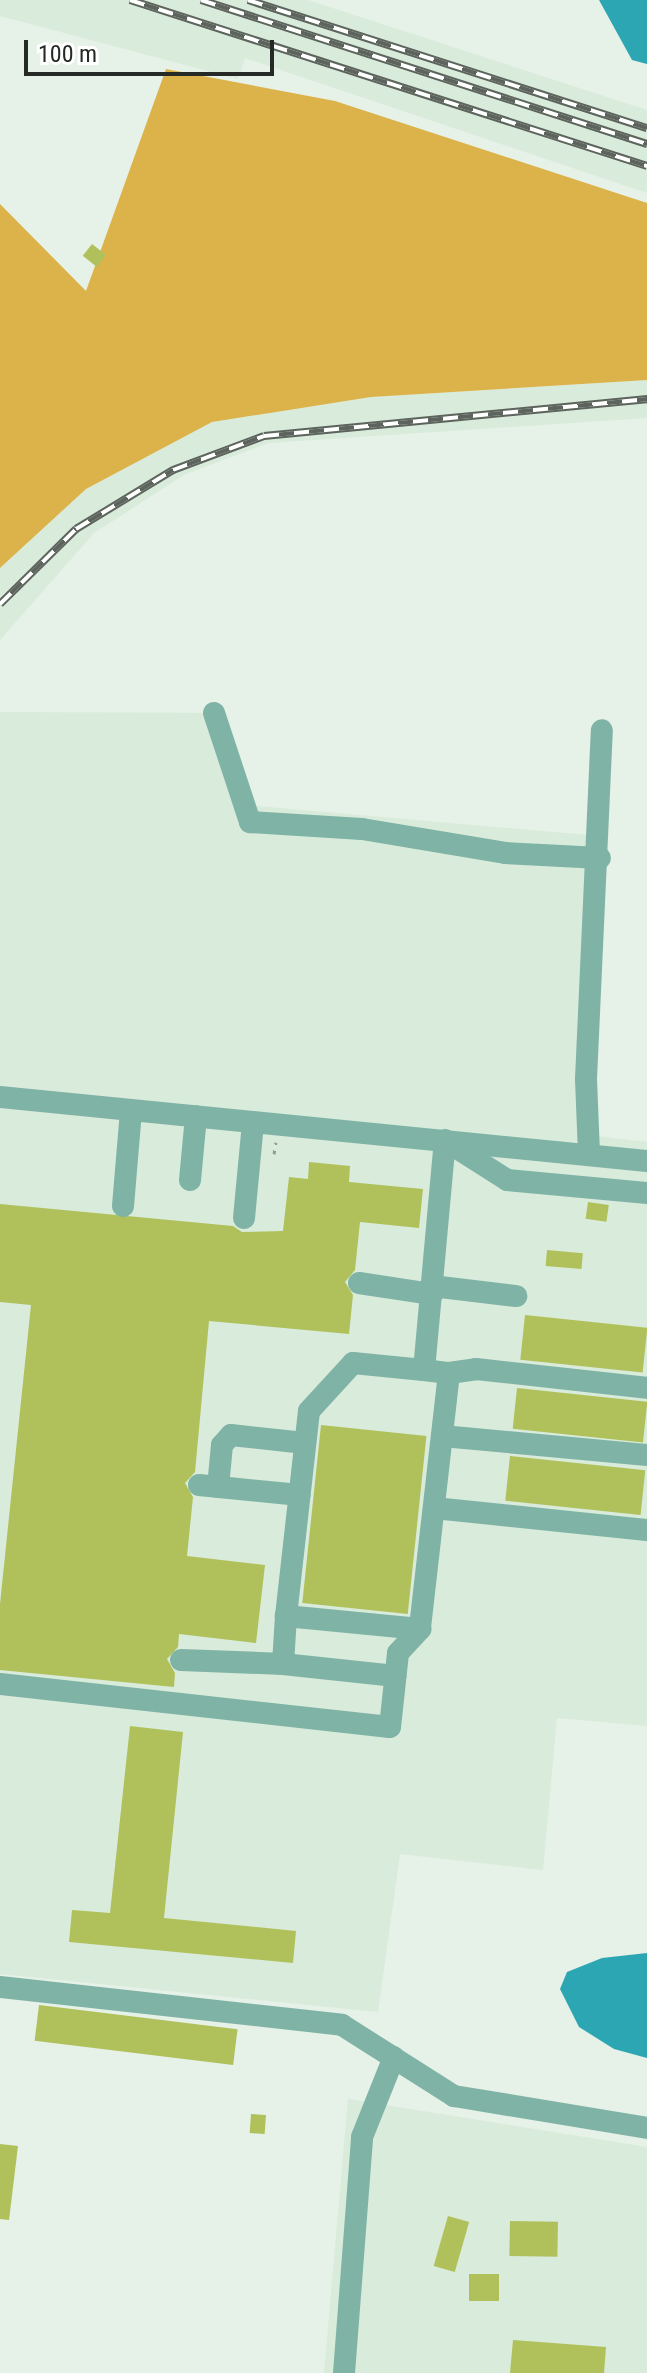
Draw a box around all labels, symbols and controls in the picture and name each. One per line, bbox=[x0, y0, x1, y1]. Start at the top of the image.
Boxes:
scale bar bbox=[28, 24, 278, 74]
text: 100 m bbox=[38, 40, 97, 68]

